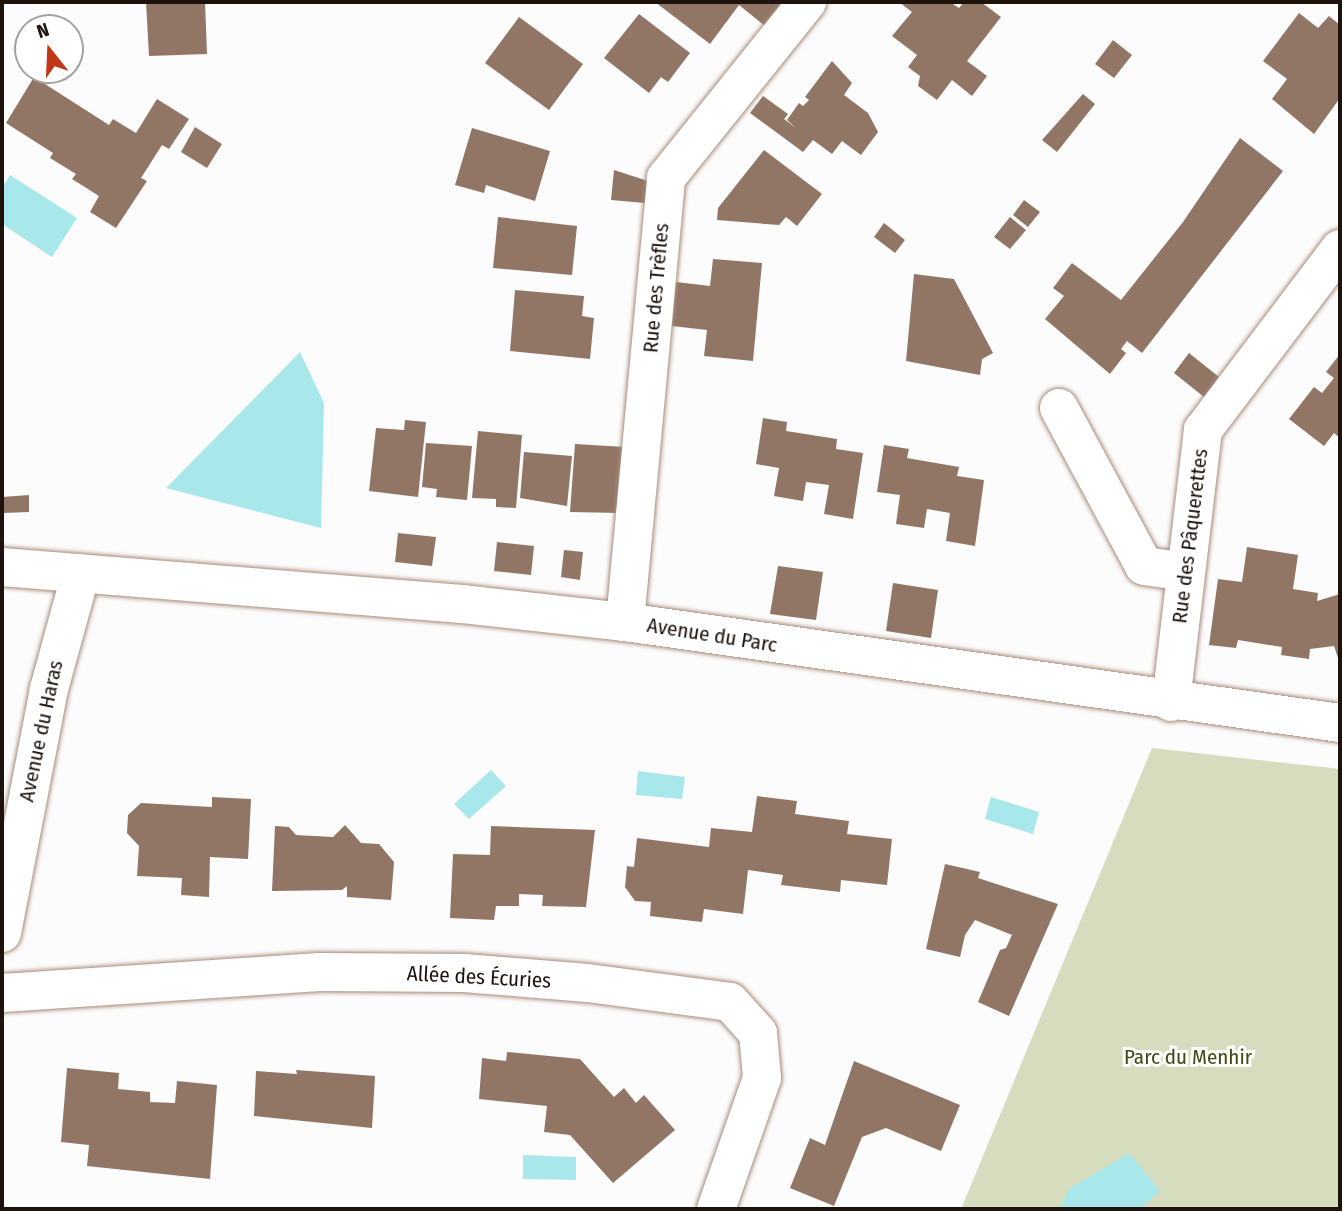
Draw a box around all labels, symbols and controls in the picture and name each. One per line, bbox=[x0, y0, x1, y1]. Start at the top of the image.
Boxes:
north arrow bbox=[14, 14, 84, 84]
text: N bbox=[34, 18, 52, 43]
street label: Rue des Trèfles bbox=[638, 222, 674, 354]
street label: Rue des Pâquerettes bbox=[1167, 447, 1213, 625]
street label: Avenue du Parc bbox=[645, 612, 779, 658]
street label: Avenue du Haras bbox=[14, 658, 68, 804]
street label: Allée des Écuries bbox=[406, 961, 552, 993]
park label: Parc du Menhir bbox=[1124, 1044, 1252, 1070]

